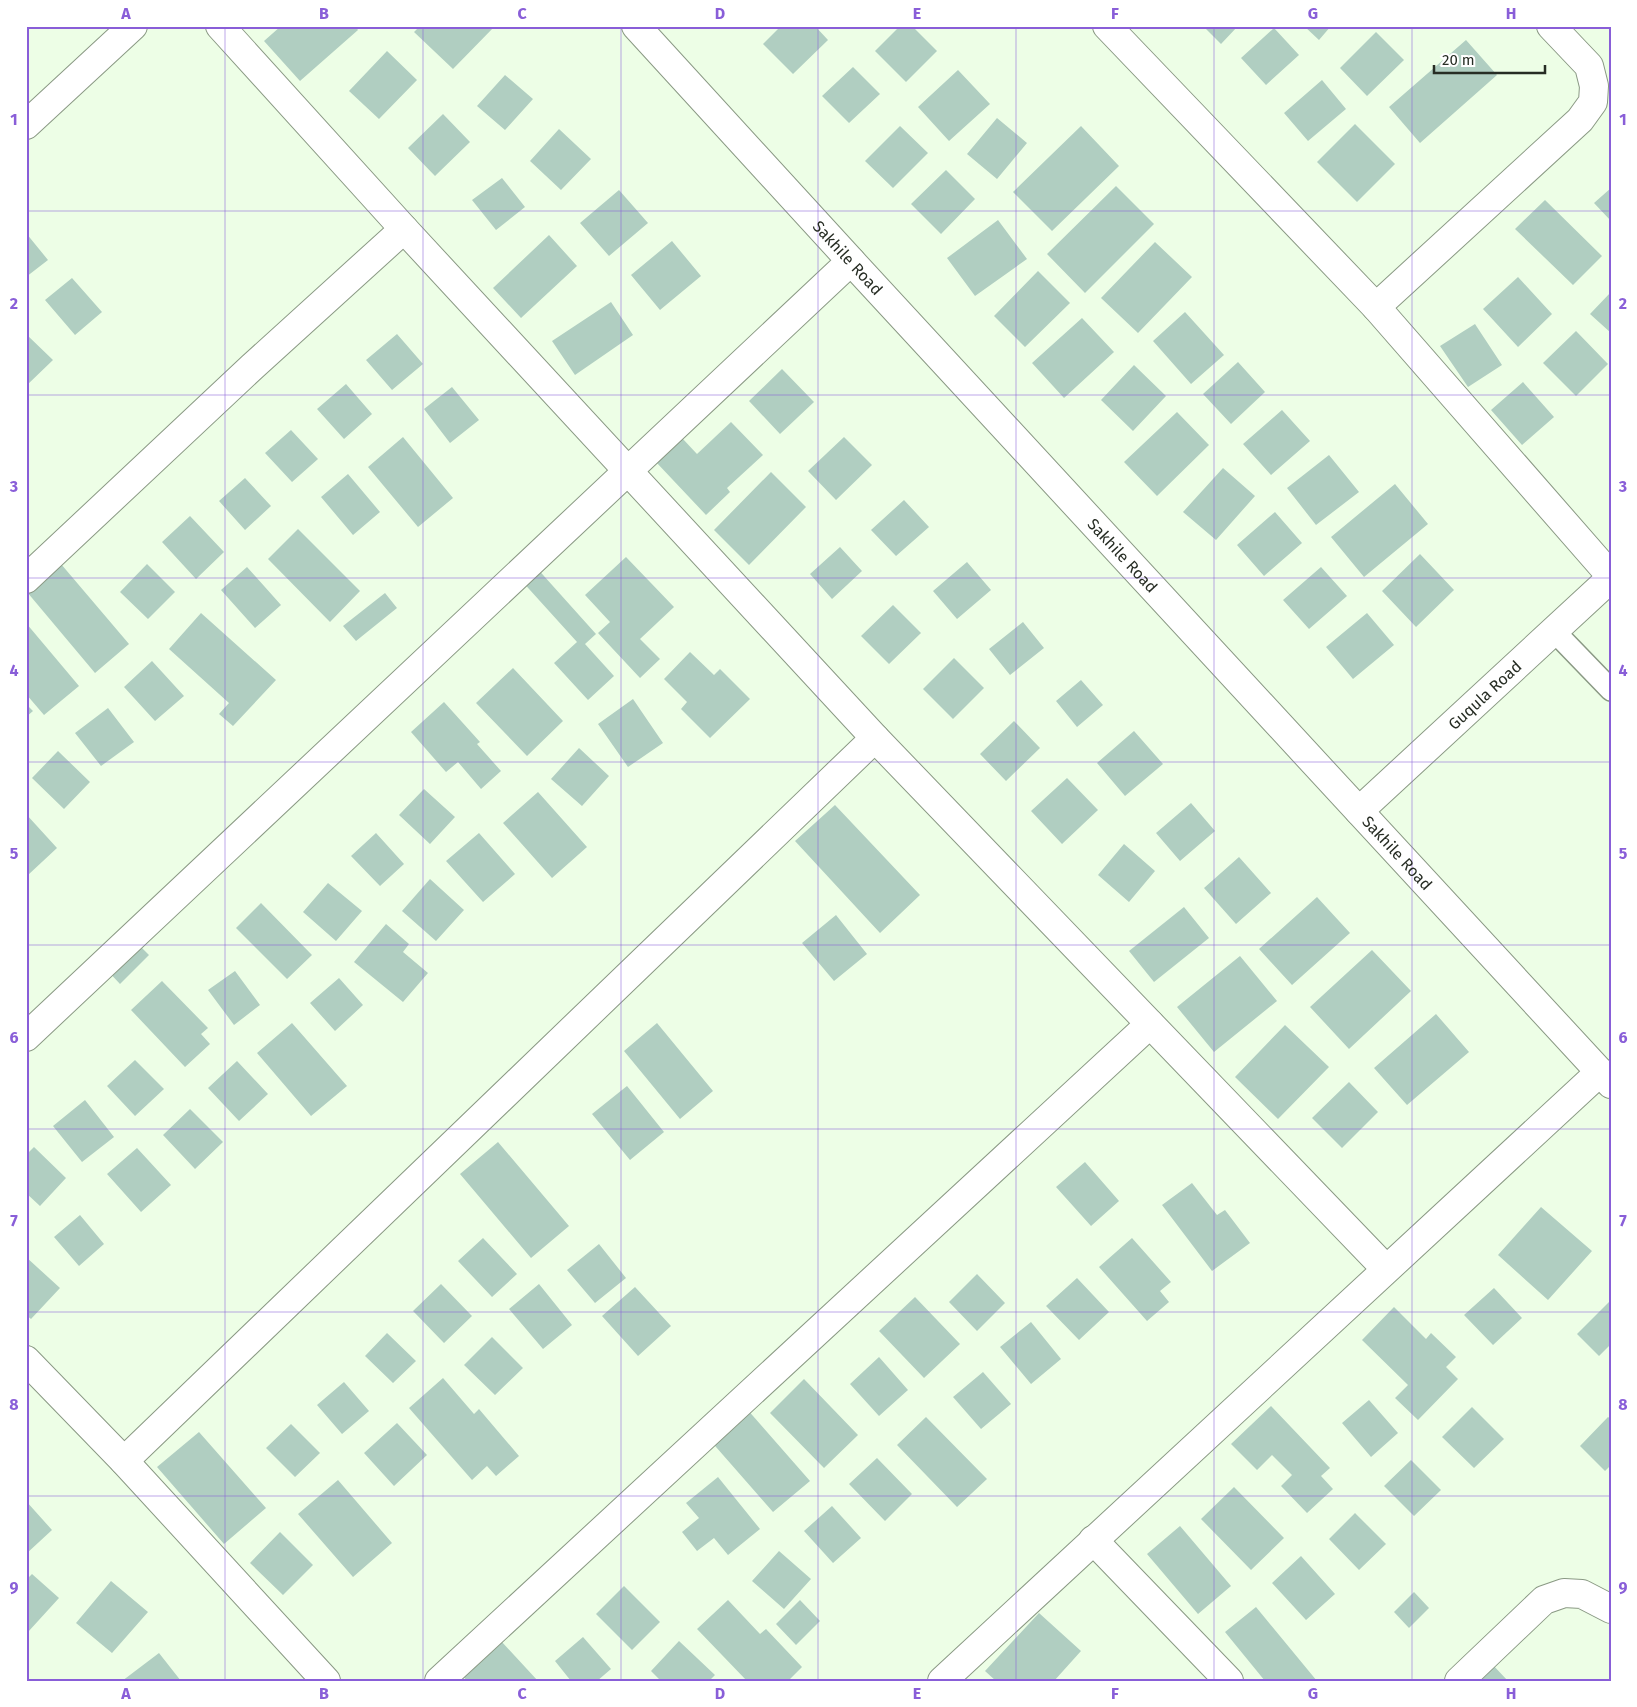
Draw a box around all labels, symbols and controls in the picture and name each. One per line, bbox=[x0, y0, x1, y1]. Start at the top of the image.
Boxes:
text: A bbox=[120, 4, 131, 23]
text: B bbox=[319, 4, 329, 23]
text: C bbox=[517, 4, 527, 23]
text: D bbox=[715, 4, 725, 23]
text: E bbox=[913, 4, 921, 23]
text: F bbox=[1111, 4, 1119, 23]
text: G bbox=[1308, 4, 1318, 23]
text: H bbox=[1506, 4, 1516, 23]
scale bar bbox=[1434, 42, 1546, 74]
text: 20 m bbox=[1442, 51, 1475, 69]
text: 1 bbox=[10, 110, 18, 129]
text: 1 bbox=[1619, 110, 1627, 129]
street label: Sakhile Road bbox=[809, 217, 886, 299]
text: 2 bbox=[10, 294, 18, 313]
text: 2 bbox=[1619, 294, 1627, 313]
text: 3 bbox=[9, 477, 18, 496]
text: 3 bbox=[1618, 477, 1627, 496]
street label: Sakhile Road bbox=[1083, 515, 1161, 597]
street label: Guqula Road bbox=[1444, 657, 1525, 734]
text: 4 bbox=[9, 661, 19, 680]
text: 4 bbox=[1618, 661, 1628, 680]
street label: Sakhile Road bbox=[1358, 812, 1436, 894]
text: 5 bbox=[10, 844, 19, 863]
text: 5 bbox=[1619, 844, 1628, 863]
text: 6 bbox=[9, 1028, 19, 1047]
text: 6 bbox=[1618, 1028, 1628, 1047]
text: 7 bbox=[10, 1211, 18, 1230]
text: 7 bbox=[1619, 1211, 1627, 1230]
text: 8 bbox=[9, 1395, 19, 1414]
text: 8 bbox=[1618, 1395, 1628, 1414]
text: 9 bbox=[10, 1578, 19, 1597]
text: 9 bbox=[1619, 1578, 1628, 1597]
text: A bbox=[120, 1684, 131, 1703]
text: B bbox=[319, 1684, 329, 1703]
text: C bbox=[517, 1684, 527, 1703]
text: D bbox=[715, 1684, 725, 1703]
text: E bbox=[913, 1684, 921, 1703]
text: F bbox=[1111, 1684, 1119, 1703]
text: G bbox=[1308, 1684, 1318, 1703]
text: H bbox=[1506, 1684, 1516, 1703]

